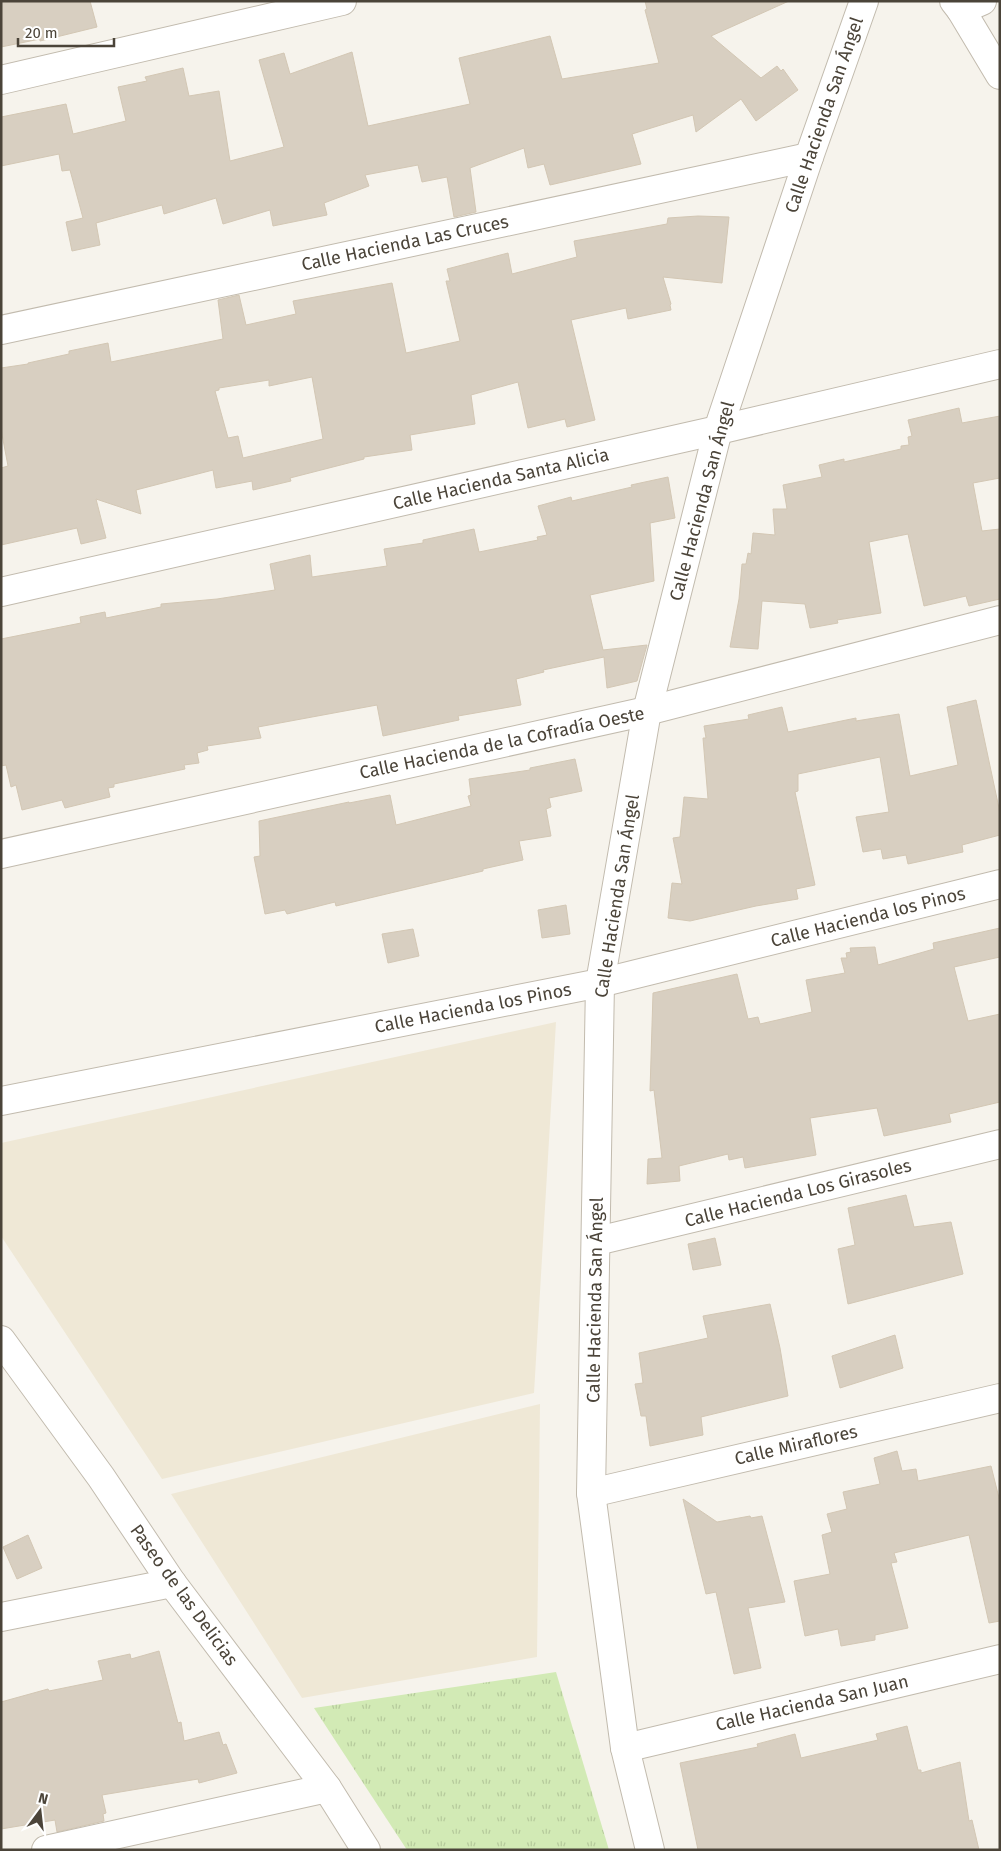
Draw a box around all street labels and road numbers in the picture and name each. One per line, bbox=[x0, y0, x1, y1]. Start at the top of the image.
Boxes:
street label: Calle Hacienda San Ángel bbox=[779, 14, 868, 216]
street label: Calle Hacienda Las Cruces bbox=[299, 210, 511, 276]
street label: Calle Hacienda San Ángel bbox=[664, 398, 739, 603]
street label: Calle Hacienda Santa Alicia bbox=[391, 443, 611, 515]
street label: Calle Hacienda de la Cofradía Oeste bbox=[358, 702, 646, 784]
street label: Calle Hacienda San Ángel bbox=[589, 792, 644, 999]
street label: Calle Hacienda los Pinos bbox=[768, 882, 968, 952]
street label: Calle Hacienda los Pinos bbox=[373, 978, 573, 1038]
street label: Calle Hacienda Los Girasoles bbox=[682, 1154, 914, 1232]
street label: Calle Hacienda San Ángel bbox=[581, 1197, 608, 1403]
street label: Calle Miraflores bbox=[732, 1420, 860, 1470]
street label: Paseo de las Delicias bbox=[125, 1520, 243, 1670]
street label: Calle Hacienda San Juan bbox=[713, 1670, 911, 1736]

